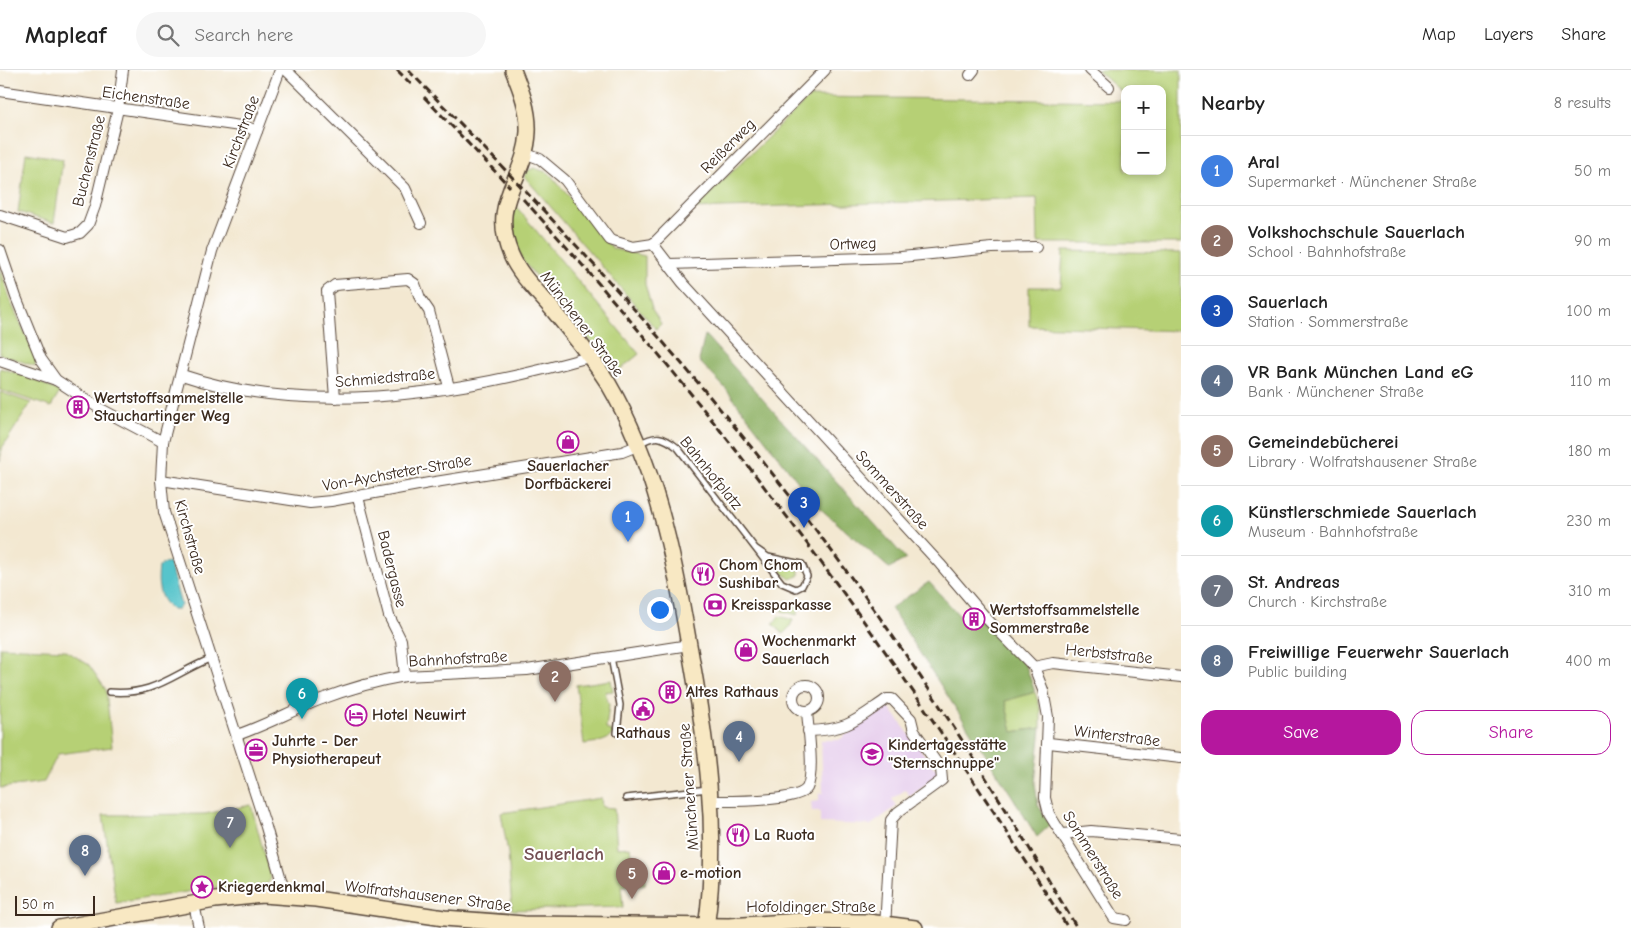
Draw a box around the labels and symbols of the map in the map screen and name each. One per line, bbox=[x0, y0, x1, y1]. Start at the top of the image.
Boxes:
street label: Eichenstraße bbox=[101, 83, 191, 113]
street label: Kirchstraße bbox=[219, 93, 263, 171]
street label: Buchenstraße bbox=[69, 114, 109, 208]
street label: Reißerweg bbox=[697, 115, 759, 177]
street label: Ortweg bbox=[829, 234, 877, 254]
street label: Münchener Straße bbox=[536, 268, 628, 380]
street label: Schmiedstraße bbox=[334, 365, 436, 391]
place label: Wertstoffsammelstelle Stauchartinger Weg bbox=[94, 389, 244, 425]
building icon: Wertstoffsammelstelle Stauchartinger Weg bbox=[66, 395, 90, 419]
shop icon: Sauerlacher Dorfbäckerei bbox=[556, 430, 580, 454]
street label: Bahnhofplatz bbox=[676, 433, 746, 513]
street label: Sommerstraße bbox=[852, 447, 932, 533]
street label: Von-Aychsteter-Straße bbox=[321, 451, 473, 495]
place label: Sauerlacher Dorfbäckerei bbox=[525, 457, 612, 493]
pin: 3 bbox=[788, 487, 820, 528]
street label: Kirchstraße bbox=[171, 498, 209, 576]
pin: 1 bbox=[612, 501, 644, 542]
street label: Badergasse bbox=[374, 529, 410, 609]
place label: Chom Chom Sushibar bbox=[719, 556, 803, 592]
restaurant icon: Chom Chom Sushibar bbox=[691, 562, 715, 586]
bank icon: Kreissparkasse bbox=[703, 593, 727, 617]
place label: Kreissparkasse bbox=[731, 596, 832, 614]
your location bbox=[647, 597, 673, 623]
place label: Wertstoffsammelstelle Sommerstraße bbox=[990, 601, 1140, 637]
building icon: Wertstoffsammelstelle Sommerstraße bbox=[962, 607, 986, 631]
place label: Wochenmarkt Sauerlach bbox=[762, 632, 857, 668]
shop icon: Wochenmarkt Sauerlach bbox=[734, 638, 758, 662]
street label: Herbststraße bbox=[1065, 640, 1153, 668]
street label: Bahnhofstraße bbox=[408, 647, 508, 671]
pin: 2 bbox=[539, 661, 571, 702]
pin: 6 bbox=[286, 678, 318, 719]
building icon: Altes Rathaus bbox=[658, 680, 682, 704]
place label: Altes Rathaus bbox=[686, 683, 778, 701]
public building icon: Rathaus bbox=[631, 697, 655, 721]
hotel icon: Hotel Neuwirt bbox=[344, 703, 368, 727]
place label: Hotel Neuwirt bbox=[372, 706, 467, 724]
pin: 4 bbox=[723, 721, 755, 762]
street label: Winterstraße bbox=[1073, 722, 1161, 750]
street label: Münchener Straße bbox=[676, 723, 702, 851]
place label: Rathaus bbox=[616, 724, 670, 742]
place label: Juhrte - Der Physiotherapeut bbox=[272, 732, 382, 768]
place label: Kindertagesstätte "Sternschnuppe" bbox=[888, 736, 1007, 772]
office icon: Juhrte - Der Physiotherapeut bbox=[244, 738, 268, 762]
school or university icon: Kindertagesstätte "Sternschnuppe" bbox=[860, 742, 884, 766]
pin: 7 bbox=[214, 807, 246, 848]
street label: Sommerstraße bbox=[1059, 808, 1127, 902]
restaurant icon: La Ruota bbox=[726, 823, 750, 847]
place label: La Ruota bbox=[754, 826, 815, 844]
pin: 8 bbox=[69, 835, 101, 876]
district label: Sauerlach bbox=[524, 843, 604, 865]
pin: 5 bbox=[616, 858, 648, 899]
shop icon: e-motion bbox=[652, 861, 676, 885]
place label: e-motion bbox=[680, 864, 741, 882]
place icon: Kriegerdenkmal bbox=[190, 875, 214, 899]
street label: Wolfratshausener Straße bbox=[344, 877, 512, 915]
place label: Kriegerdenkmal bbox=[218, 878, 325, 896]
scale bar bbox=[15, 893, 95, 916]
street label: Hofoldinger Straße bbox=[746, 898, 876, 916]

